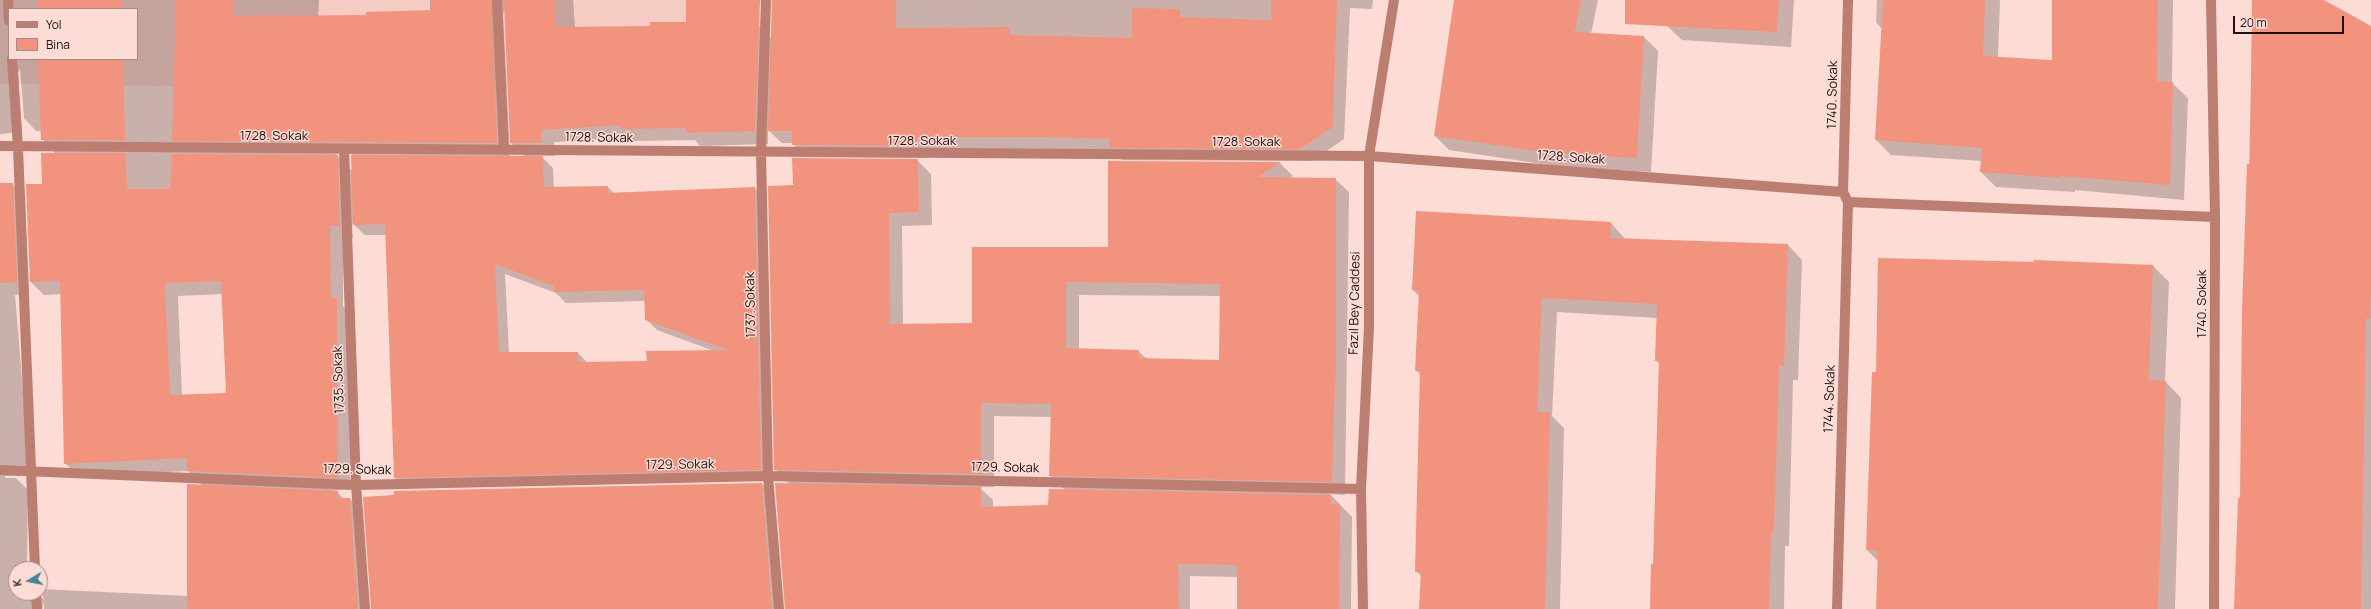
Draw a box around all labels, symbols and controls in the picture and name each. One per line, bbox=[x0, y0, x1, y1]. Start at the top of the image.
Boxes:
legend bbox=[8, 8, 138, 60]
scale bar bbox=[2235, 8, 2346, 34]
text: 20 m bbox=[2240, 14, 2267, 31]
text: Yol bbox=[46, 16, 62, 33]
text: Bina bbox=[46, 36, 70, 53]
street label: 1740. Sokak bbox=[1825, 61, 1841, 129]
street label: 1728. Sokak bbox=[240, 128, 308, 144]
street label: 1728. Sokak bbox=[565, 130, 633, 146]
street label: 1728. Sokak bbox=[888, 133, 956, 149]
street label: 1728. Sokak bbox=[1212, 134, 1280, 150]
street label: 1728. Sokak bbox=[1536, 148, 1606, 168]
street label: Fazıl Bey Caddesi bbox=[1346, 251, 1364, 355]
street label: 1740. Sokak bbox=[2194, 270, 2210, 338]
street label: 1737. Sokak bbox=[743, 272, 759, 338]
street label: 1735. Sokak bbox=[330, 346, 348, 414]
street label: 1744. Sokak bbox=[1821, 365, 1839, 433]
street label: 1729. Sokak bbox=[646, 457, 714, 473]
street label: 1729. Sokak bbox=[971, 460, 1039, 476]
street label: 1729. Sokak bbox=[323, 462, 391, 478]
north arrow bbox=[8, 561, 48, 601]
text: K bbox=[9, 578, 25, 588]

